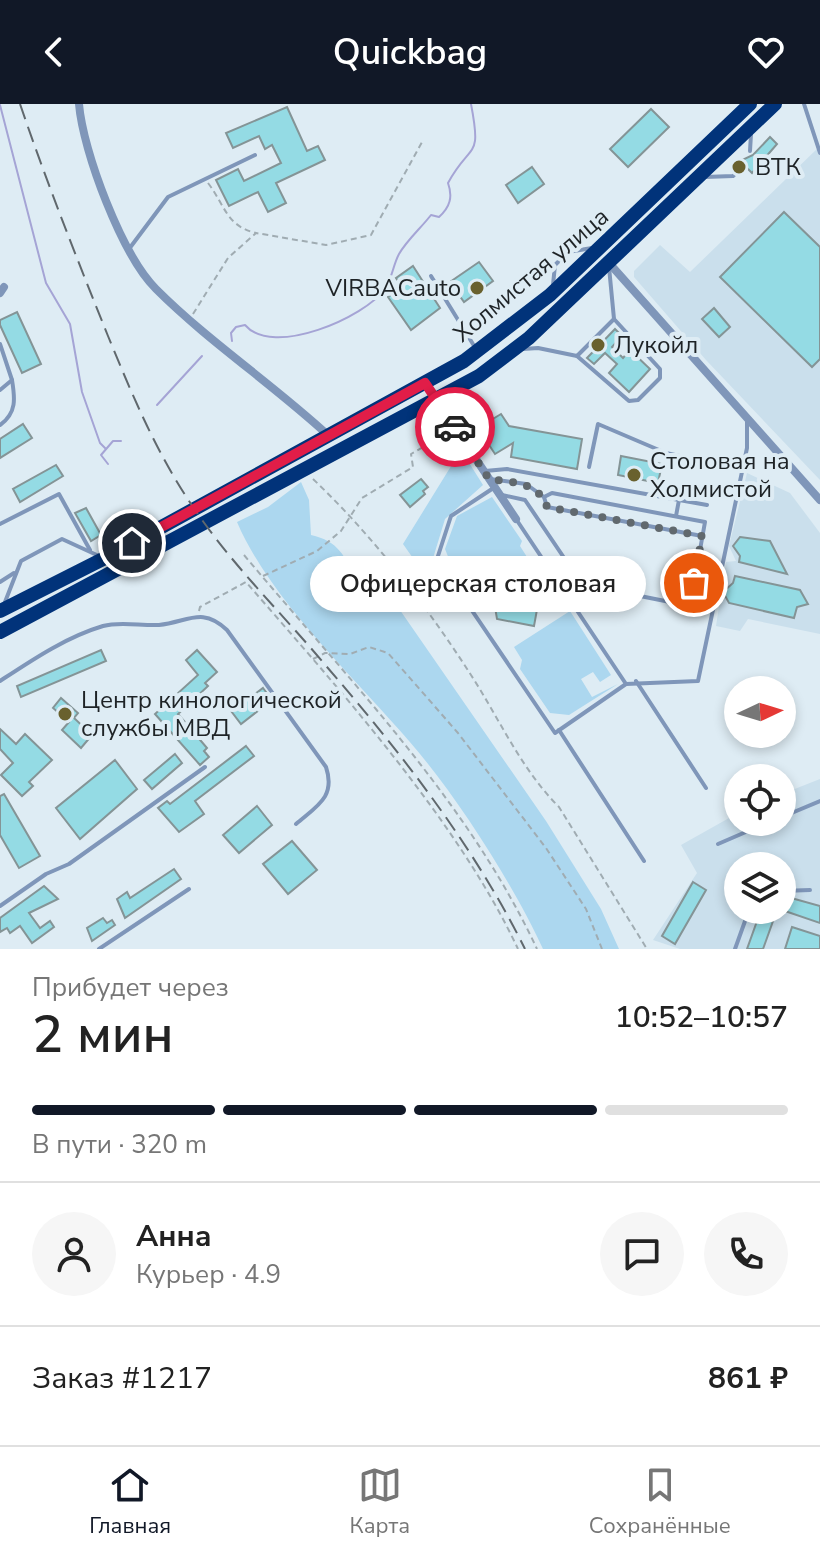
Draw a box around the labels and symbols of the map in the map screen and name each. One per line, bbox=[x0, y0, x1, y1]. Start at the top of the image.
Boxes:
place label: ВТК bbox=[755, 151, 801, 183]
marker: ВТК bbox=[730, 158, 748, 176]
street label: Холмистая улица bbox=[447, 201, 615, 349]
place label: VIRBACauto bbox=[324, 272, 461, 304]
marker: VIRBACauto bbox=[468, 279, 486, 297]
place label: Лукойл bbox=[614, 329, 698, 361]
marker: Лукойл bbox=[589, 336, 607, 354]
courier bbox=[415, 387, 495, 467]
place label: Столовая на Холмистой bbox=[650, 445, 790, 505]
marker: Столовая на Холмистой bbox=[625, 466, 643, 484]
pin bbox=[98, 509, 166, 577]
pin bbox=[660, 549, 728, 617]
callout: Офицерская столовая bbox=[310, 555, 646, 611]
north arrow bbox=[724, 676, 796, 748]
place label: Центр кинологической службы МВД bbox=[81, 684, 342, 744]
marker: Центр кинологической службы МВД bbox=[56, 705, 74, 723]

